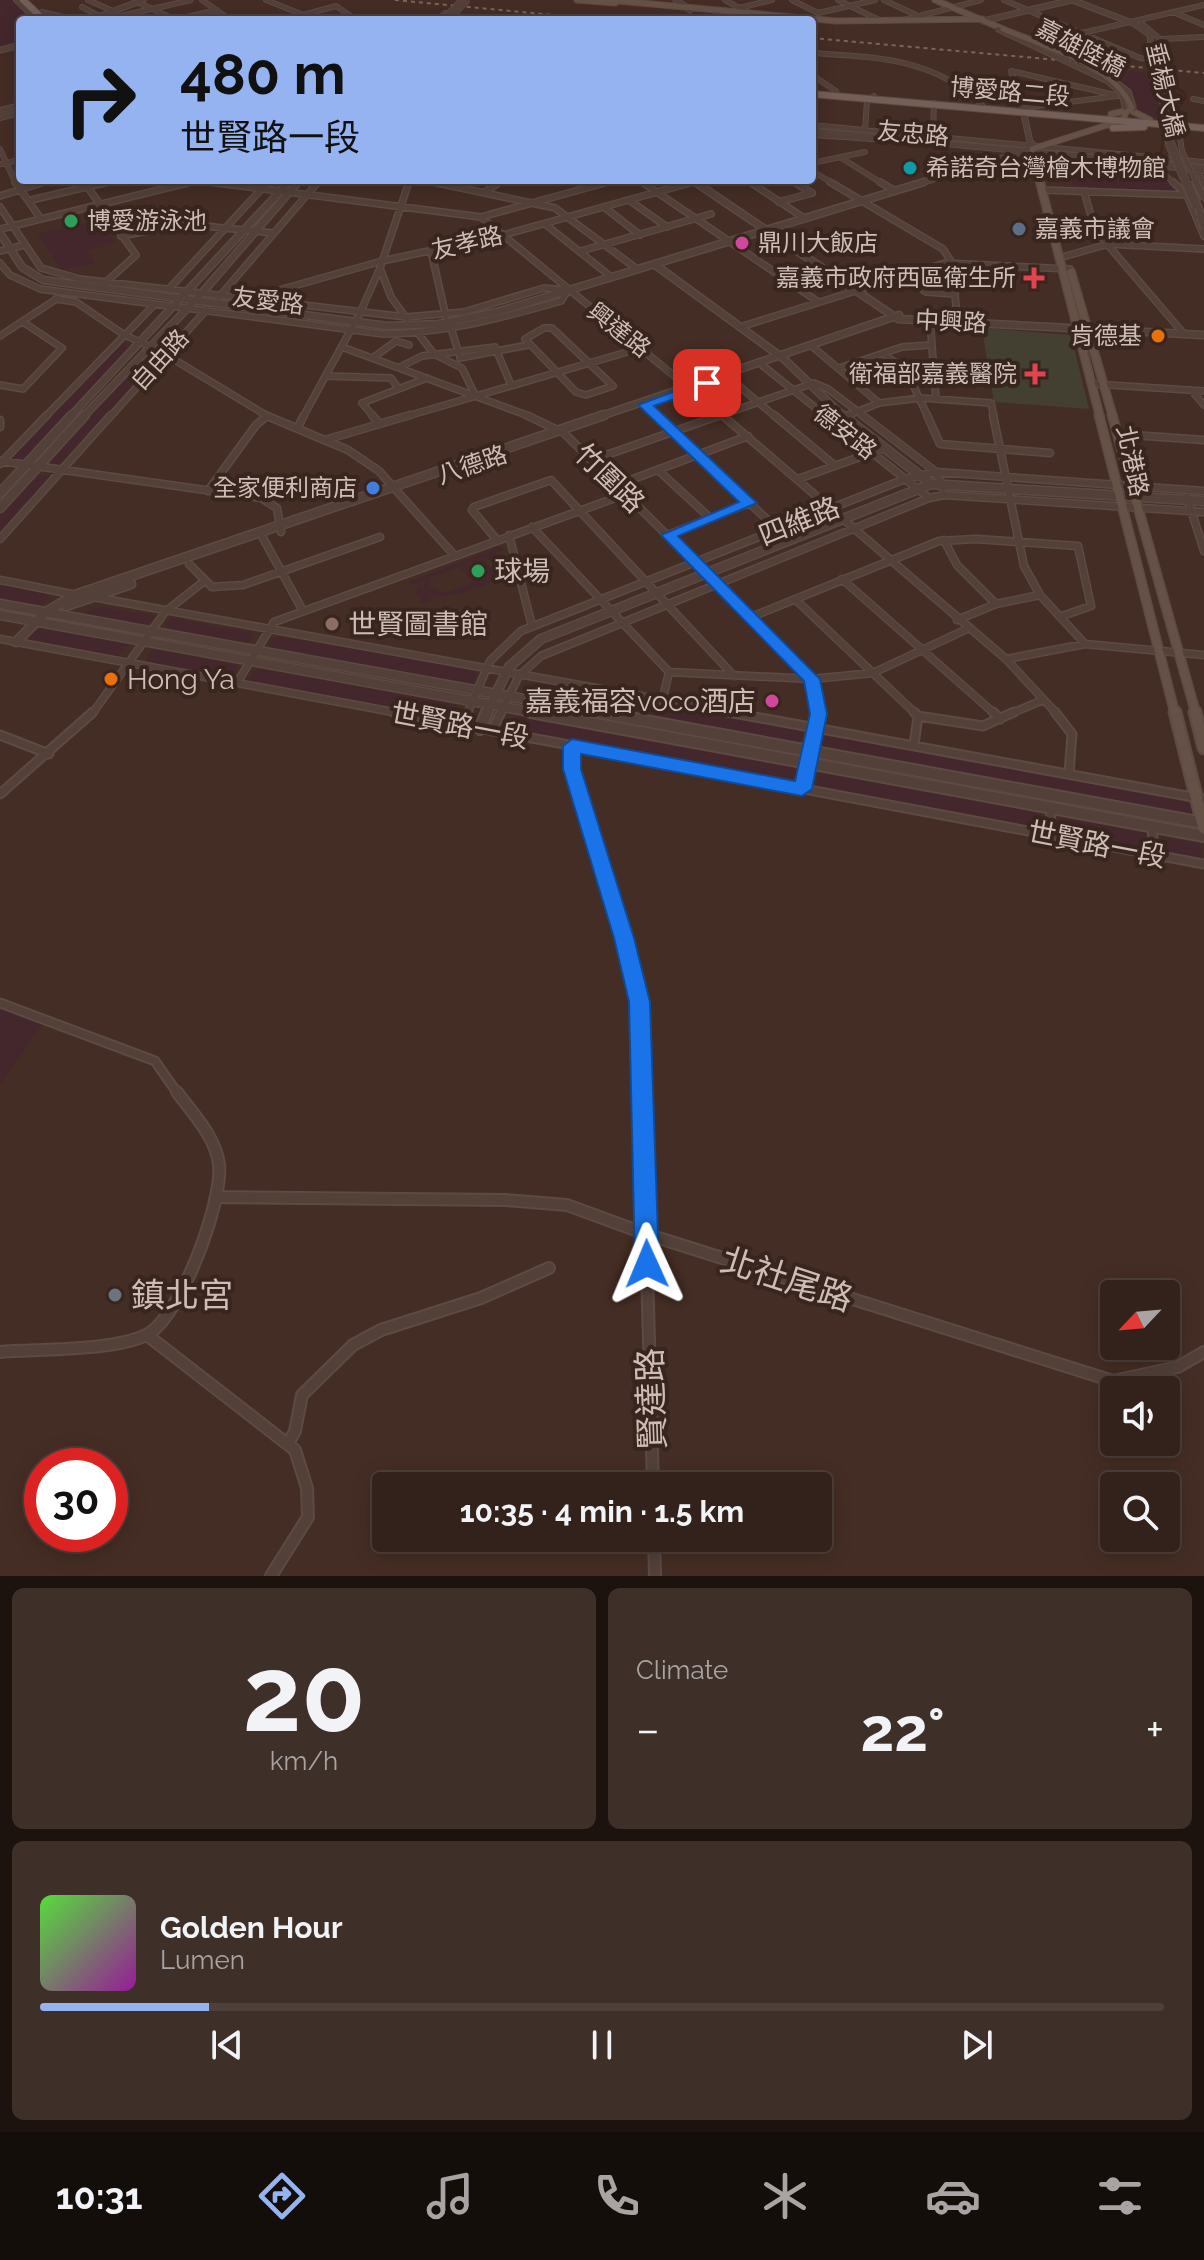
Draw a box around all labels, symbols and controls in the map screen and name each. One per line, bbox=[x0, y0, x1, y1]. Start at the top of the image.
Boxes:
street label: 嘉雄陸橋 bbox=[1032, 13, 1131, 82]
street label: 垂楊大橋 bbox=[1141, 40, 1190, 140]
text: 480 m bbox=[180, 41, 346, 107]
icon: right bbox=[48, 48, 152, 152]
street label: 博愛路二段 bbox=[949, 72, 1071, 111]
text: 世賢路一段 bbox=[180, 116, 360, 158]
street label: 友忠路 bbox=[876, 116, 950, 151]
place label: 希諾奇台灣檜木博物館 bbox=[926, 153, 1166, 182]
marker: 希諾奇台灣檜木博物館 bbox=[901, 159, 919, 177]
place label: 博愛游泳池 bbox=[87, 206, 207, 235]
marker: 博愛游泳池 bbox=[62, 212, 80, 230]
place label: 嘉義市議會 bbox=[1035, 214, 1155, 243]
street label: 友孝路 bbox=[429, 220, 505, 265]
marker: 嘉義市議會 bbox=[1010, 220, 1028, 238]
place label: 鼎川大飯店 bbox=[758, 228, 878, 257]
marker: 鼎川大飯店 bbox=[733, 234, 751, 252]
place label: 嘉義市政府西區衛生所 bbox=[776, 263, 1016, 292]
marker: 嘉義市政府西區衛生所 bbox=[1023, 267, 1045, 289]
street label: 友愛路 bbox=[231, 282, 306, 319]
street label: 興達路 bbox=[582, 296, 657, 363]
street label: 中興路 bbox=[914, 305, 988, 338]
place label: 肯德基 bbox=[1070, 321, 1142, 350]
street label: 自由路 bbox=[125, 323, 194, 396]
marker: 肯德基 bbox=[1149, 327, 1167, 345]
pin bbox=[673, 349, 741, 417]
place label: 衛福部嘉義醫院 bbox=[849, 359, 1017, 388]
icon: arrive bbox=[685, 361, 729, 405]
marker: 衛福部嘉義醫院 bbox=[1024, 363, 1046, 385]
street label: 德安路 bbox=[808, 398, 883, 465]
street label: 北港路 bbox=[1111, 423, 1154, 499]
street label: 竹圍路 bbox=[568, 437, 651, 519]
street label: 八德路 bbox=[433, 439, 511, 490]
place label: 全家便利商店 bbox=[213, 473, 357, 502]
marker: 全家便利商店 bbox=[364, 479, 382, 497]
street label: 四維路 bbox=[754, 490, 844, 552]
place label: 球場 bbox=[494, 555, 550, 588]
marker: 球場 bbox=[469, 562, 487, 580]
place label: 世賢圖書館 bbox=[348, 608, 488, 641]
marker: 世賢圖書館 bbox=[323, 615, 341, 633]
place label: Hong Ya bbox=[127, 663, 235, 696]
marker: Hong Ya bbox=[102, 670, 120, 688]
place label: 嘉義福容voco酒店 bbox=[525, 685, 756, 718]
marker: 嘉義福容voco酒店 bbox=[763, 692, 781, 710]
street label: 世賢路一段 bbox=[388, 696, 532, 755]
street label: 世賢路一段 bbox=[1025, 815, 1169, 874]
position arrow bbox=[605, 1222, 689, 1306]
street label: 北社尾路 bbox=[716, 1239, 858, 1319]
place label: 鎮北宮 bbox=[131, 1275, 233, 1315]
north arrow bbox=[1100, 1280, 1180, 1360]
map controls bbox=[1100, 1280, 1180, 1552]
marker: 鎮北宮 bbox=[106, 1286, 124, 1304]
street label: 賢達路 bbox=[629, 1347, 673, 1451]
button: sound bbox=[1100, 1376, 1180, 1456]
speed limit sign: 30 bbox=[24, 1448, 128, 1552]
button: search bbox=[1100, 1472, 1180, 1552]
text: 10:35 · 4 min · 1.5 km bbox=[460, 1494, 744, 1529]
text: 20 bbox=[243, 1633, 365, 1755]
text: Climate bbox=[636, 1655, 728, 1685]
text: 22° bbox=[861, 1695, 945, 1765]
text: − bbox=[636, 1704, 660, 1755]
text: + bbox=[1146, 1704, 1164, 1755]
text: km/h bbox=[270, 1746, 338, 1776]
text: Golden Hour bbox=[160, 1910, 343, 1945]
text: Lumen bbox=[160, 1945, 245, 1975]
icon: previous bbox=[205, 2023, 249, 2067]
icon: pause bbox=[580, 2023, 624, 2067]
icon: next bbox=[955, 2023, 999, 2067]
icon: directions bbox=[254, 2168, 310, 2224]
icon: music bbox=[422, 2168, 478, 2224]
icon: phone bbox=[589, 2168, 645, 2224]
icon: climate bbox=[757, 2168, 813, 2224]
icon: car bbox=[925, 2168, 981, 2224]
icon: filters bbox=[1092, 2168, 1148, 2224]
text: 10:31 bbox=[56, 2175, 142, 2217]

